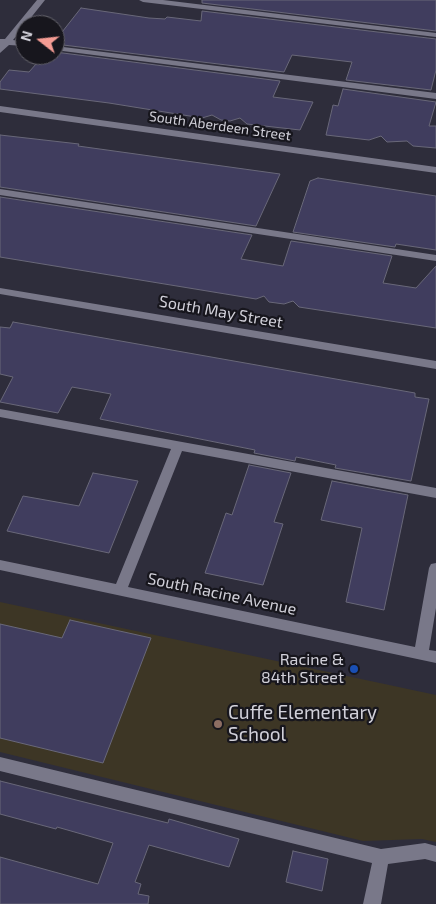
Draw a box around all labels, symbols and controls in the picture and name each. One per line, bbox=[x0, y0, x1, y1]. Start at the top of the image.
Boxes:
north arrow bbox=[15, 15, 65, 65]
text: N bbox=[16, 29, 36, 43]
street label: South Aberdeen Street bbox=[148, 108, 292, 144]
street label: South May Street bbox=[158, 292, 284, 332]
street label: South Racine Avenue bbox=[146, 569, 298, 619]
place label: Racine & 84th Street bbox=[261, 650, 344, 688]
marker: Racine & 84th Street bbox=[348, 663, 360, 675]
place label: Cuffe Elementary School bbox=[228, 702, 377, 746]
marker: Cuffe Elementary School bbox=[212, 718, 224, 730]

